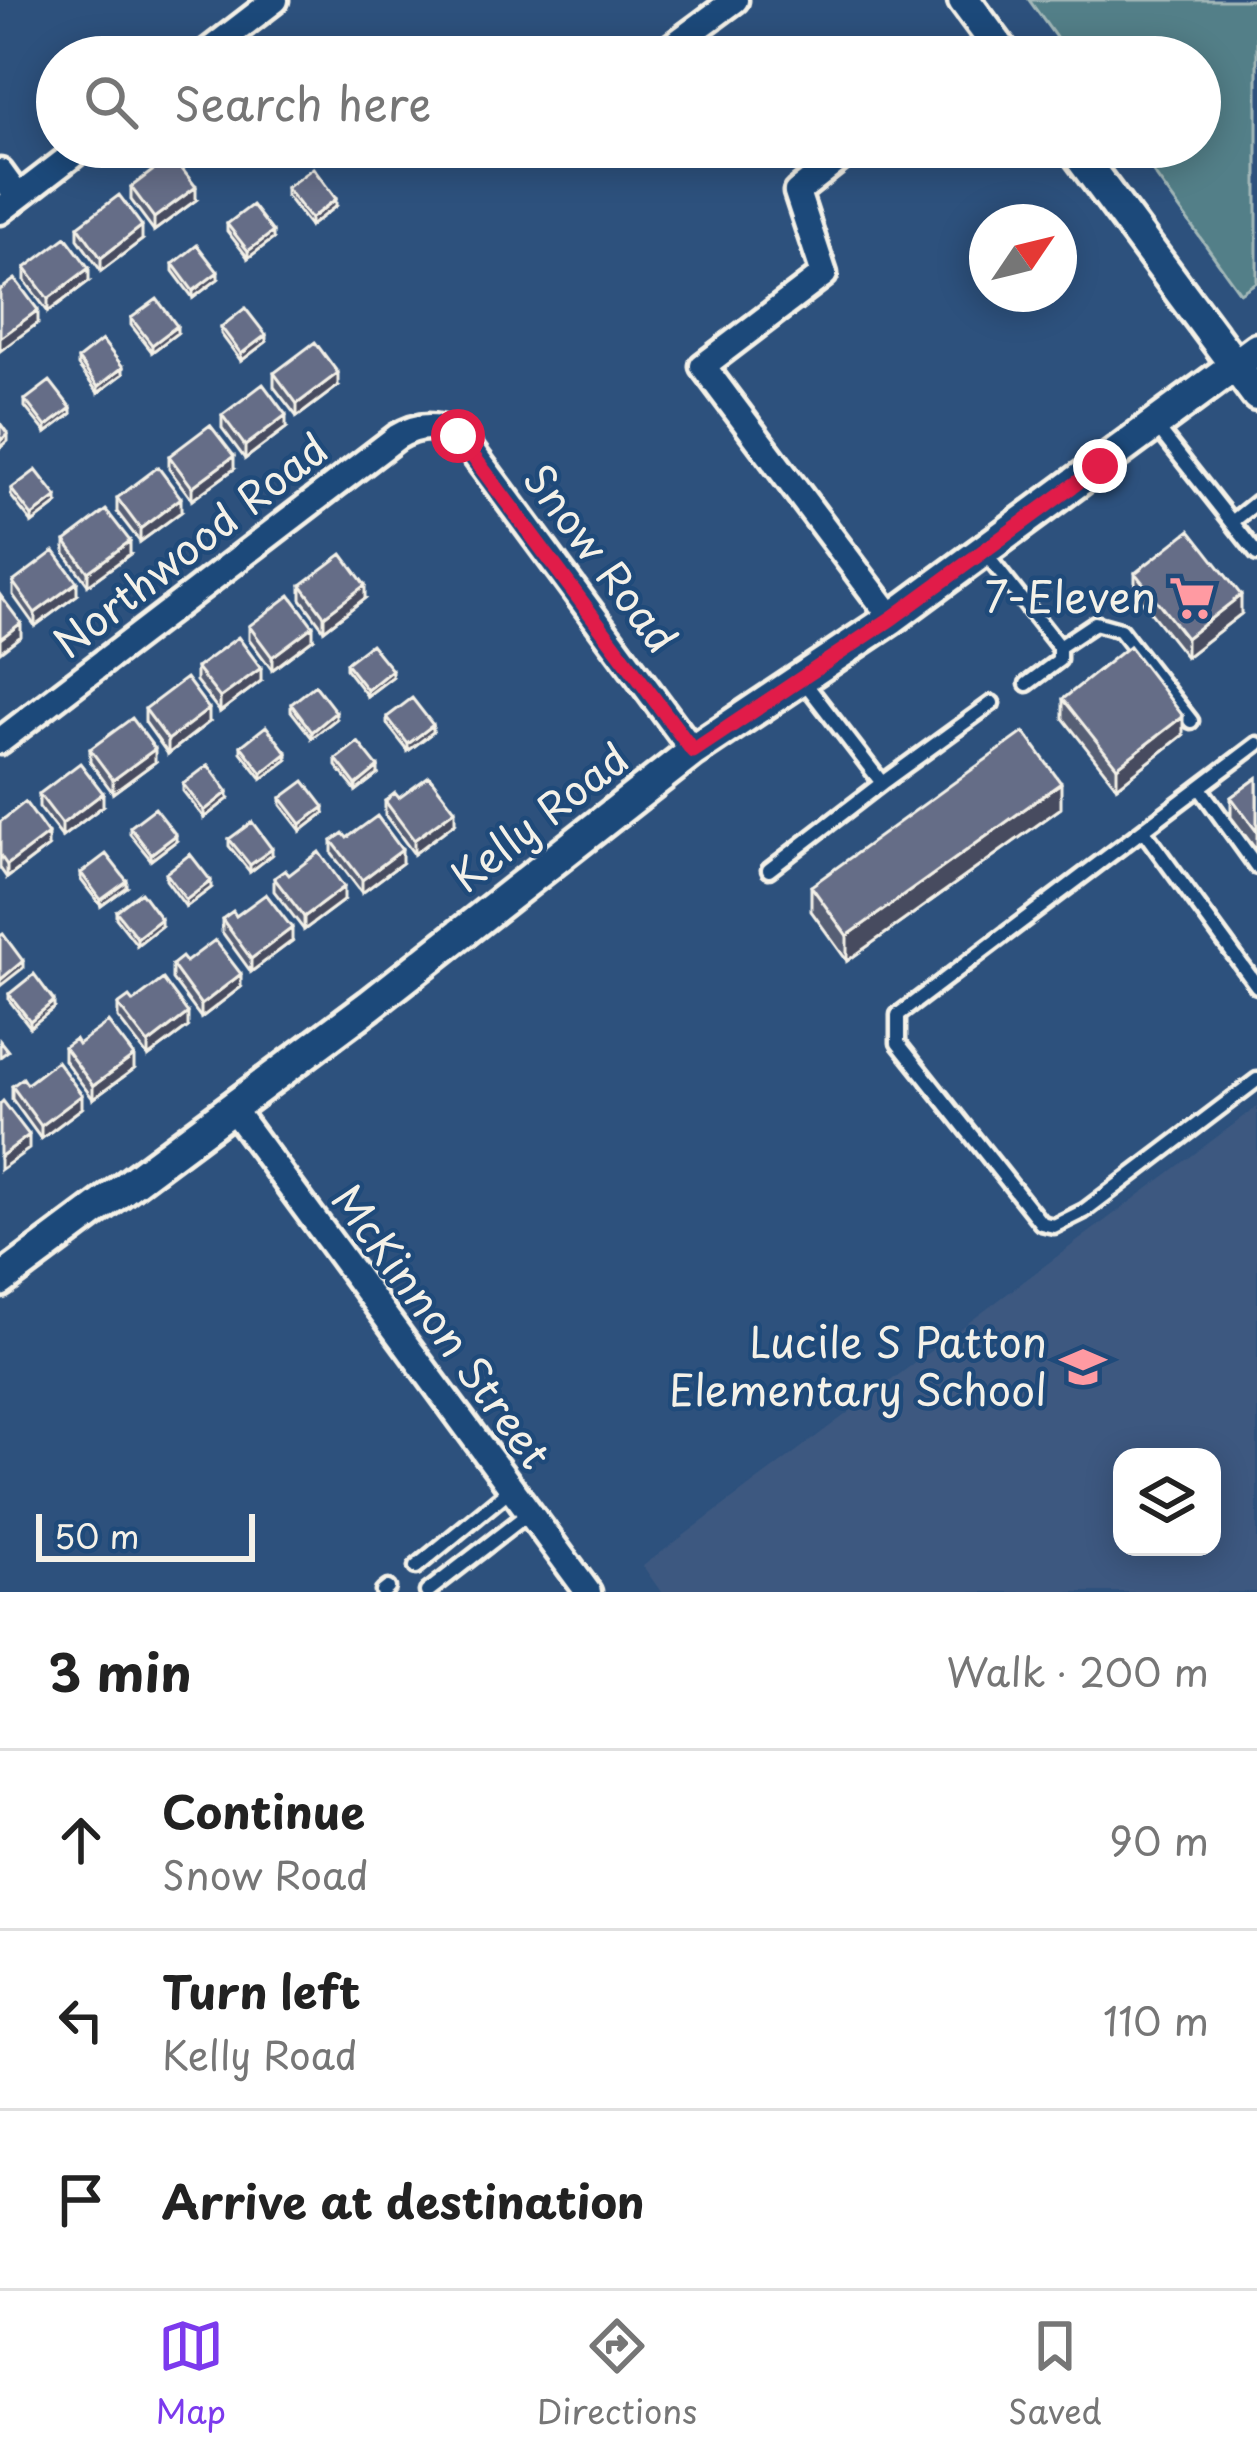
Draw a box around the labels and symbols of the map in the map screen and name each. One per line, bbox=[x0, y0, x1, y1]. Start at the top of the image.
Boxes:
north arrow bbox=[969, 204, 1077, 312]
route start bbox=[431, 409, 485, 463]
street label: Northwood Road bbox=[39, 417, 340, 671]
route end bbox=[1073, 439, 1127, 493]
street label: Snow Road bbox=[510, 450, 694, 665]
place label: 7-Eleven bbox=[984, 564, 1156, 627]
supermarket icon: 7-Eleven bbox=[1167, 573, 1217, 623]
street label: Kelly Road bbox=[436, 726, 641, 906]
street label: McKinnon Street bbox=[318, 1170, 568, 1481]
place label: Lucile S Patton Elementary School bbox=[669, 1309, 1047, 1420]
school or university icon: Lucile S Patton Elementary School bbox=[1058, 1342, 1108, 1392]
scale bar bbox=[36, 1508, 255, 1561]

